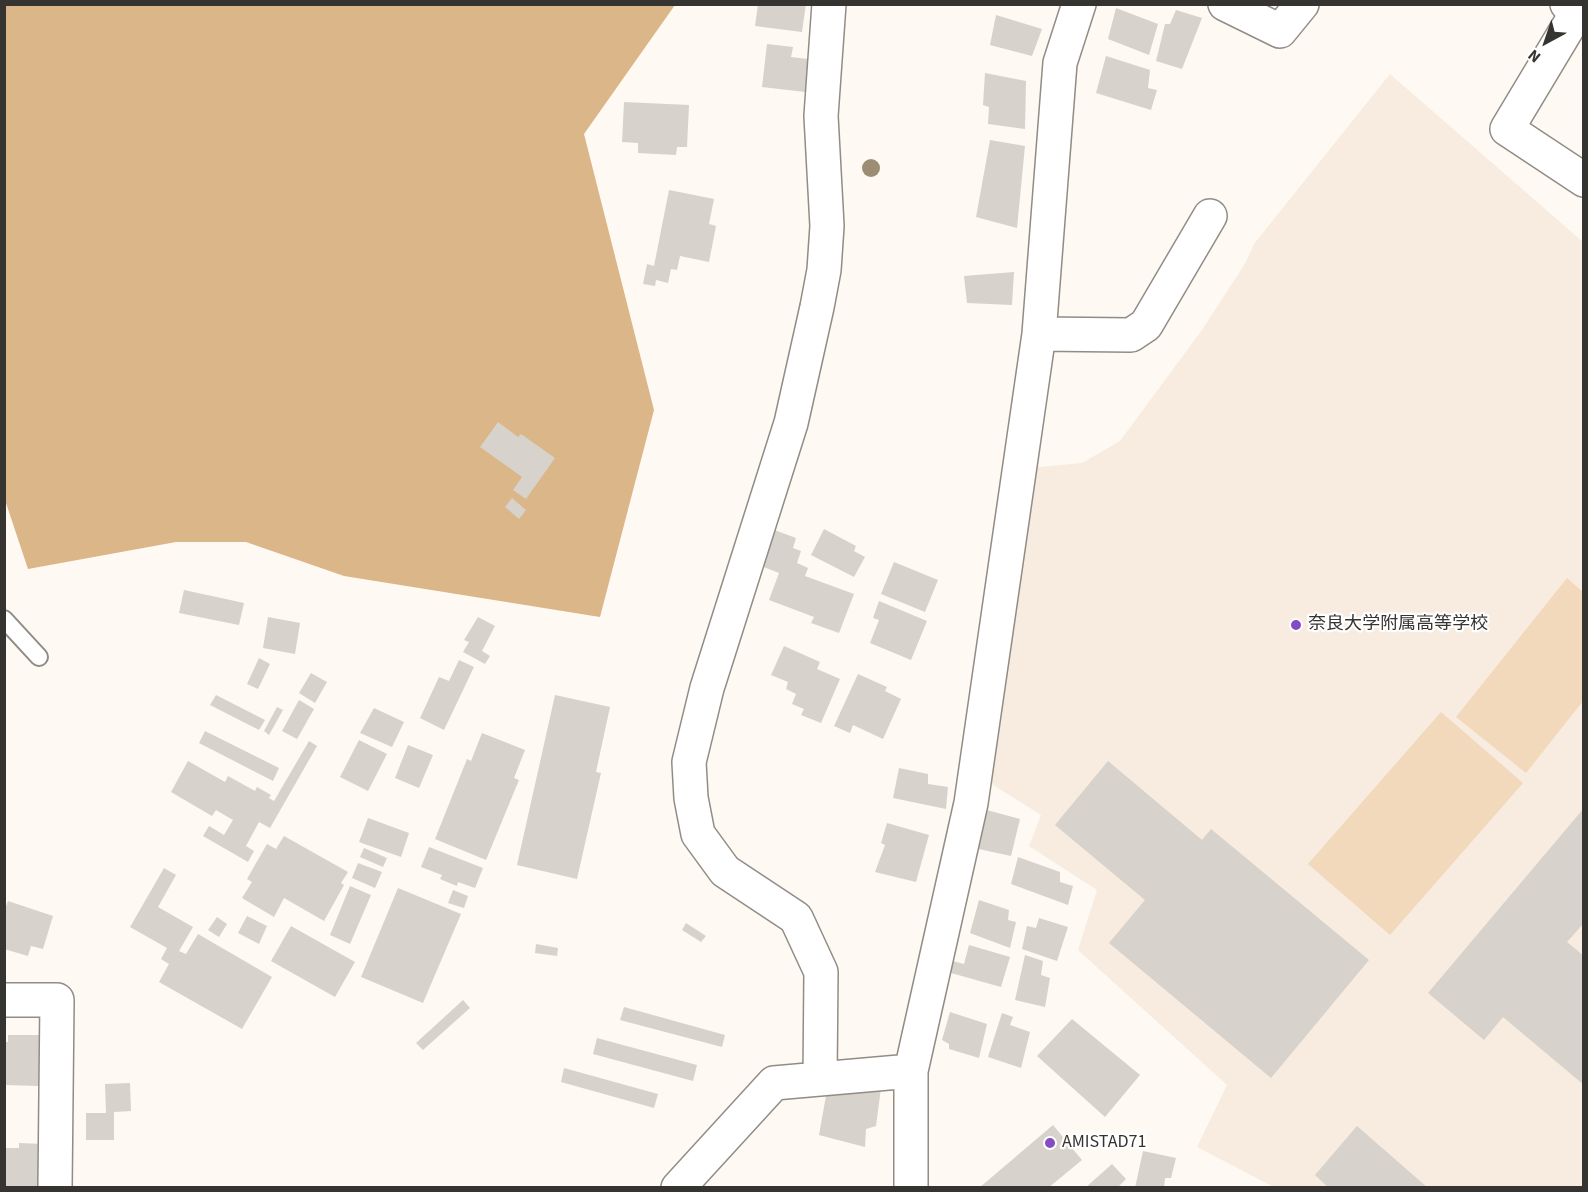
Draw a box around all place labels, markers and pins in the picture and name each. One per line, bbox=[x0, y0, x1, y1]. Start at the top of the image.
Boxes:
place label: 奈良大学附属高等学校 bbox=[1308, 614, 1488, 636]
marker: 奈良大学附属高等学校 bbox=[1289, 618, 1303, 632]
place label: AMISTAD71 bbox=[1062, 1132, 1147, 1154]
marker: AMISTAD71 bbox=[1043, 1136, 1057, 1150]

